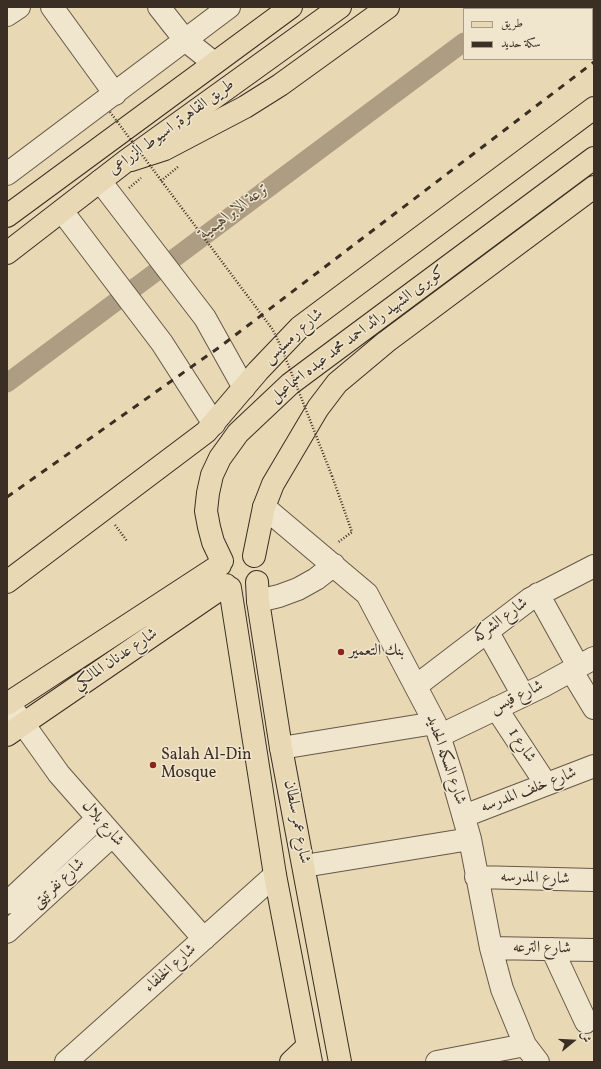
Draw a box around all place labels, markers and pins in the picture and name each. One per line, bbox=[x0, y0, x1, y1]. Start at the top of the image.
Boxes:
place label: بنك التعمير bbox=[349, 642, 404, 662]
marker: بنك التعمير bbox=[336, 647, 346, 657]
place label: Salah Al-Din Mosque bbox=[161, 746, 252, 784]
marker: Salah Al-Din Mosque bbox=[148, 760, 158, 770]

